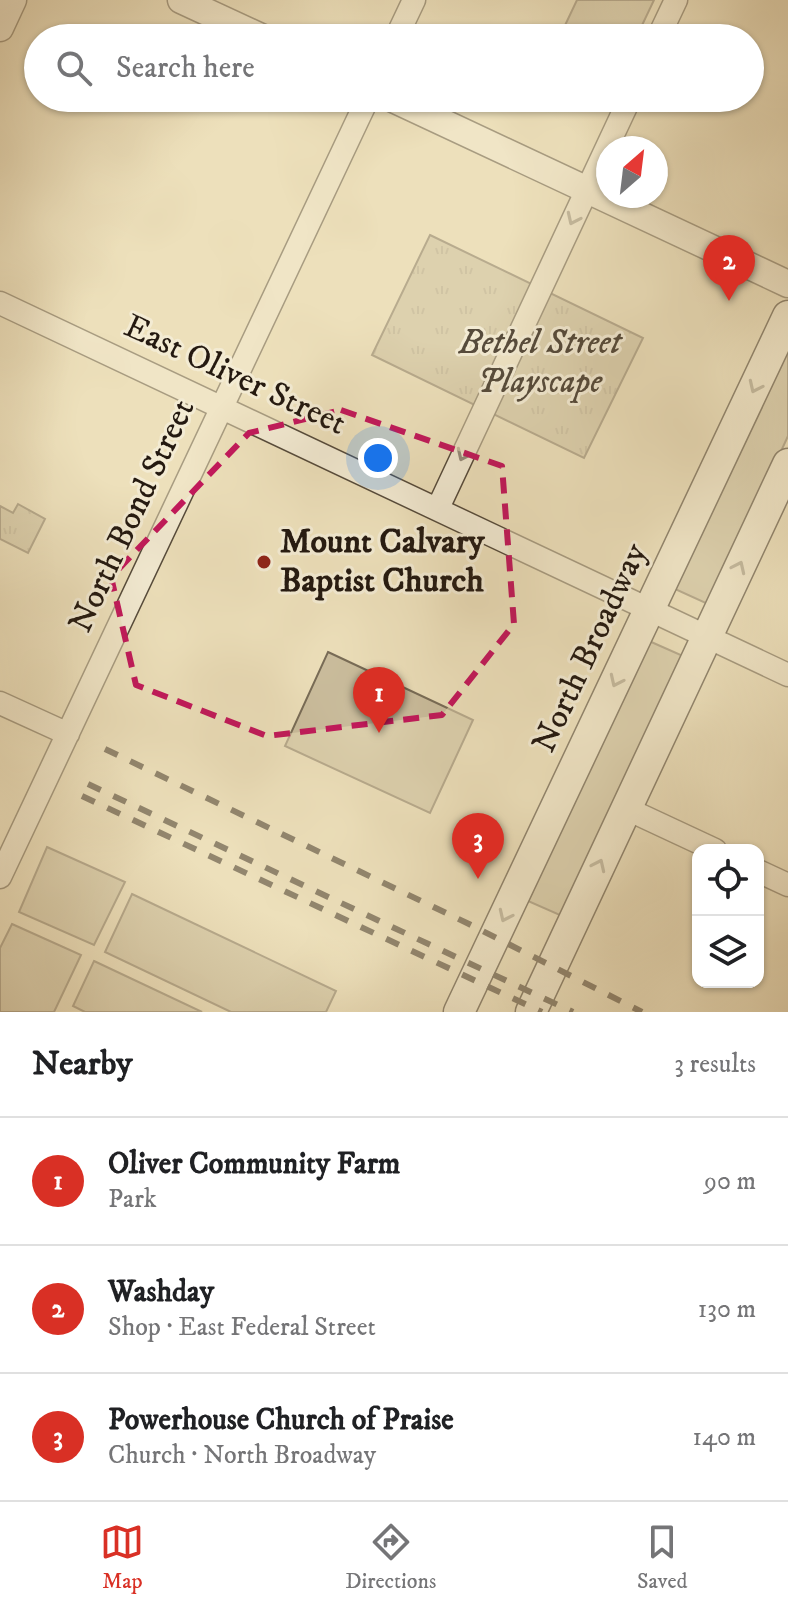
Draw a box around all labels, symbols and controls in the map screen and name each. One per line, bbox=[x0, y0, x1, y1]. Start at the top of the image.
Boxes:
search box bbox=[24, 24, 764, 112]
icon: search bbox=[52, 46, 96, 90]
text: Search here bbox=[116, 50, 255, 87]
north arrow bbox=[596, 136, 668, 208]
one-way arrow bbox=[567, 211, 583, 226]
pin: 2 bbox=[703, 235, 755, 301]
street label: East Oliver Street bbox=[117, 305, 353, 445]
park label: Bethel Street Playscape bbox=[458, 322, 624, 403]
one-way arrow bbox=[749, 379, 765, 393]
street label: North Bond Street bbox=[60, 393, 204, 639]
your location bbox=[358, 438, 398, 478]
one-way arrow bbox=[457, 446, 473, 461]
place label: Mount Calvary Baptist Church bbox=[280, 521, 485, 602]
street label: North Broadway bbox=[523, 536, 657, 759]
marker: Mount Calvary Baptist Church bbox=[255, 553, 273, 571]
one-way arrow bbox=[729, 561, 745, 575]
pin: 1 bbox=[353, 667, 405, 733]
one-way arrow bbox=[610, 673, 626, 687]
pin: 3 bbox=[452, 813, 504, 879]
map controls bbox=[692, 844, 764, 988]
button: locate bbox=[692, 844, 764, 916]
one-way arrow bbox=[589, 859, 605, 873]
one-way arrow bbox=[499, 907, 515, 922]
button: layers bbox=[692, 916, 764, 988]
text: Nearby bbox=[32, 1043, 133, 1085]
text: 3 results bbox=[674, 1048, 756, 1081]
text: Oliver Community Farm bbox=[108, 1146, 400, 1183]
text: 1 bbox=[53, 1165, 63, 1198]
text: 90 m bbox=[704, 1165, 756, 1198]
text: Park bbox=[108, 1183, 157, 1216]
text: Washday bbox=[108, 1274, 214, 1311]
text: 2 bbox=[52, 1293, 64, 1326]
text: 130 m bbox=[698, 1293, 756, 1326]
text: Shop · East Federal Street bbox=[108, 1311, 376, 1344]
text: Powerhouse Church of Praise bbox=[108, 1402, 454, 1439]
text: 3 bbox=[53, 1421, 63, 1454]
text: 140 m bbox=[692, 1421, 756, 1454]
text: Church · North Broadway bbox=[108, 1439, 376, 1472]
tab: Map bbox=[100, 1520, 144, 1595]
tab: Directions bbox=[345, 1520, 436, 1595]
tab: Saved bbox=[637, 1520, 688, 1595]

